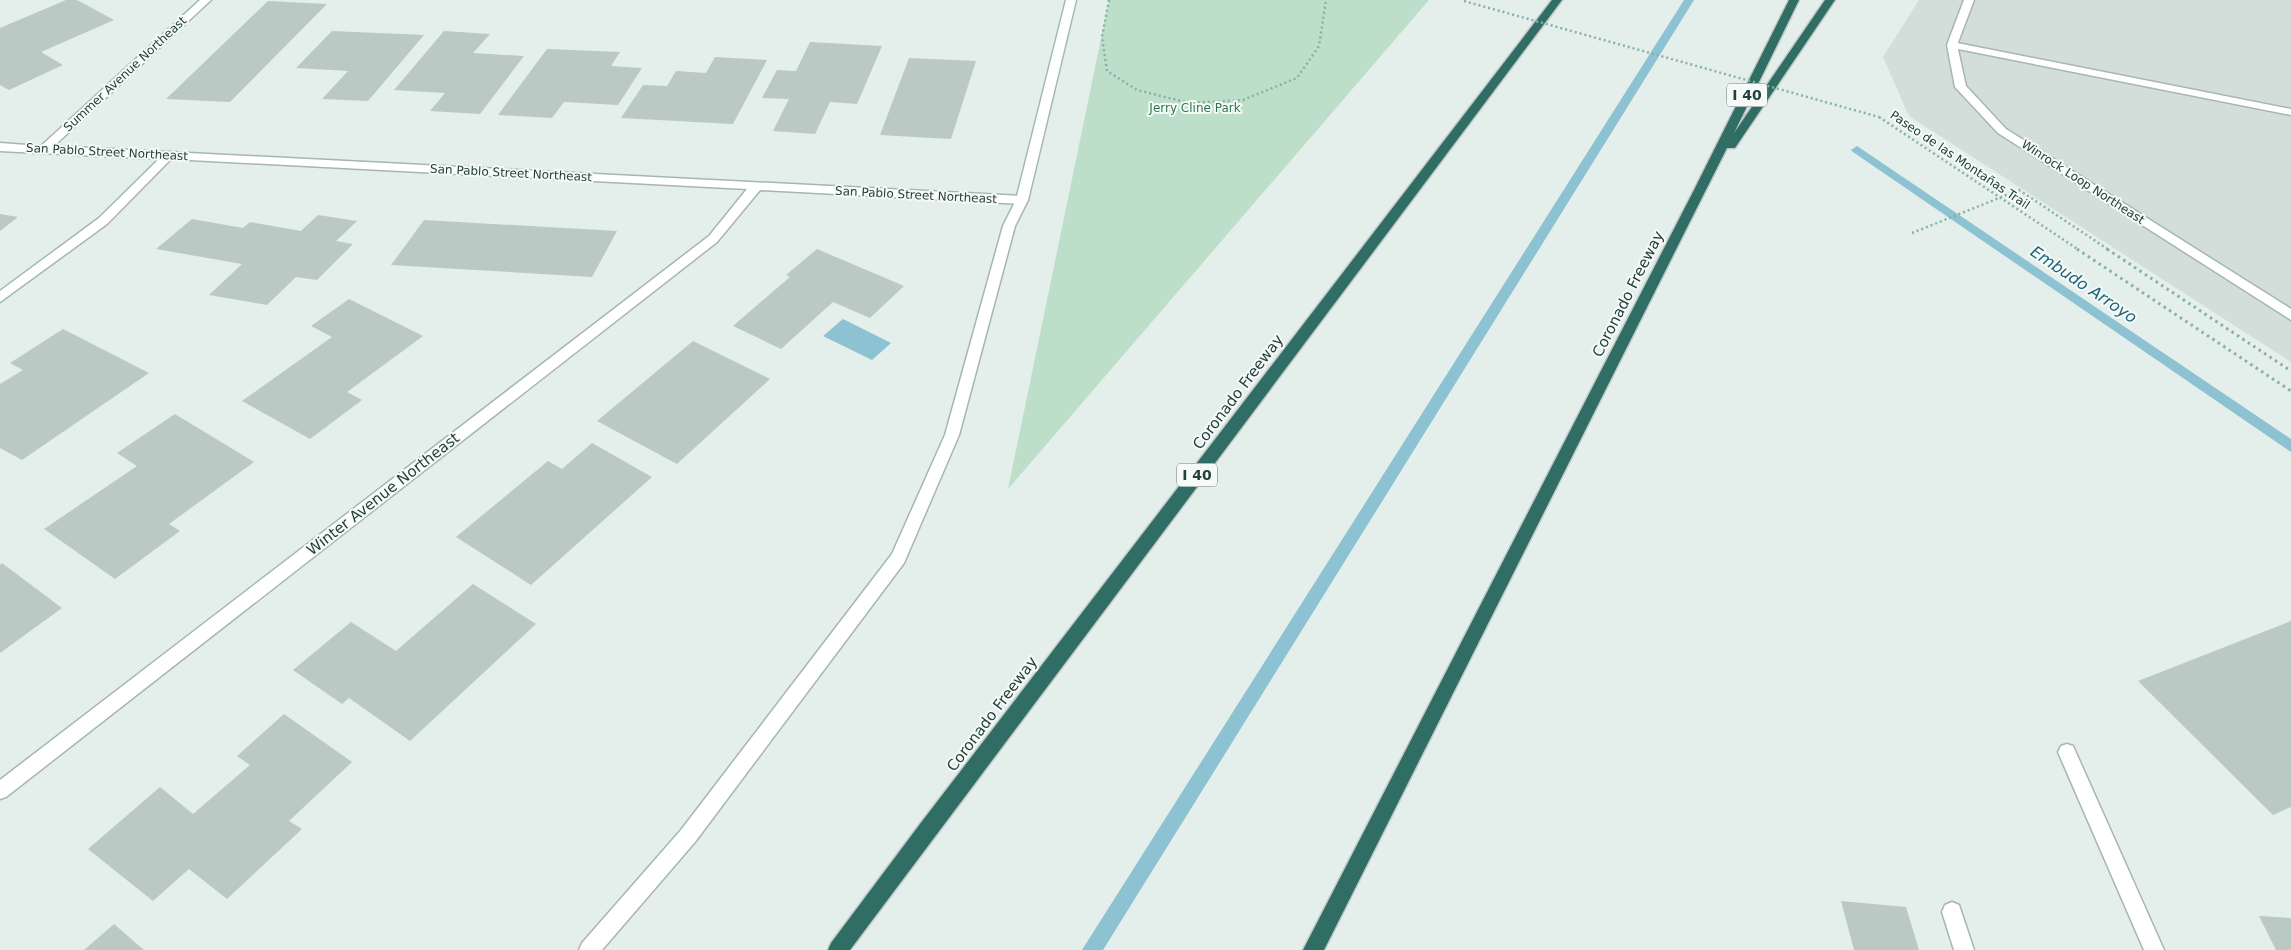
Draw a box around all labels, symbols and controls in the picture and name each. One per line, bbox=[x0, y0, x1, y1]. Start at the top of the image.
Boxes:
street label: Summer Avenue Northeast bbox=[61, 13, 189, 134]
road number: I 40 bbox=[1727, 84, 1767, 106]
park label: Jerry Cline Park bbox=[1148, 101, 1241, 115]
street label: Paseo de las Montañas Trail bbox=[1888, 108, 2032, 212]
street label: Winrock Loop Northeast bbox=[2019, 137, 2147, 227]
street label: San Pablo Street Northeast bbox=[26, 141, 189, 163]
street label: San Pablo Street Northeast bbox=[430, 162, 593, 184]
street label: San Pablo Street Northeast bbox=[835, 184, 998, 206]
street label: Coronado Freeway bbox=[1588, 228, 1668, 360]
water label: Embudo Arroyo bbox=[2027, 242, 2141, 327]
street label: Coronado Freeway bbox=[1189, 331, 1287, 453]
street label: Winter Avenue Northeast bbox=[303, 429, 463, 559]
road number: I 40 bbox=[1177, 464, 1217, 486]
street label: Coronado Freeway bbox=[943, 653, 1041, 775]

